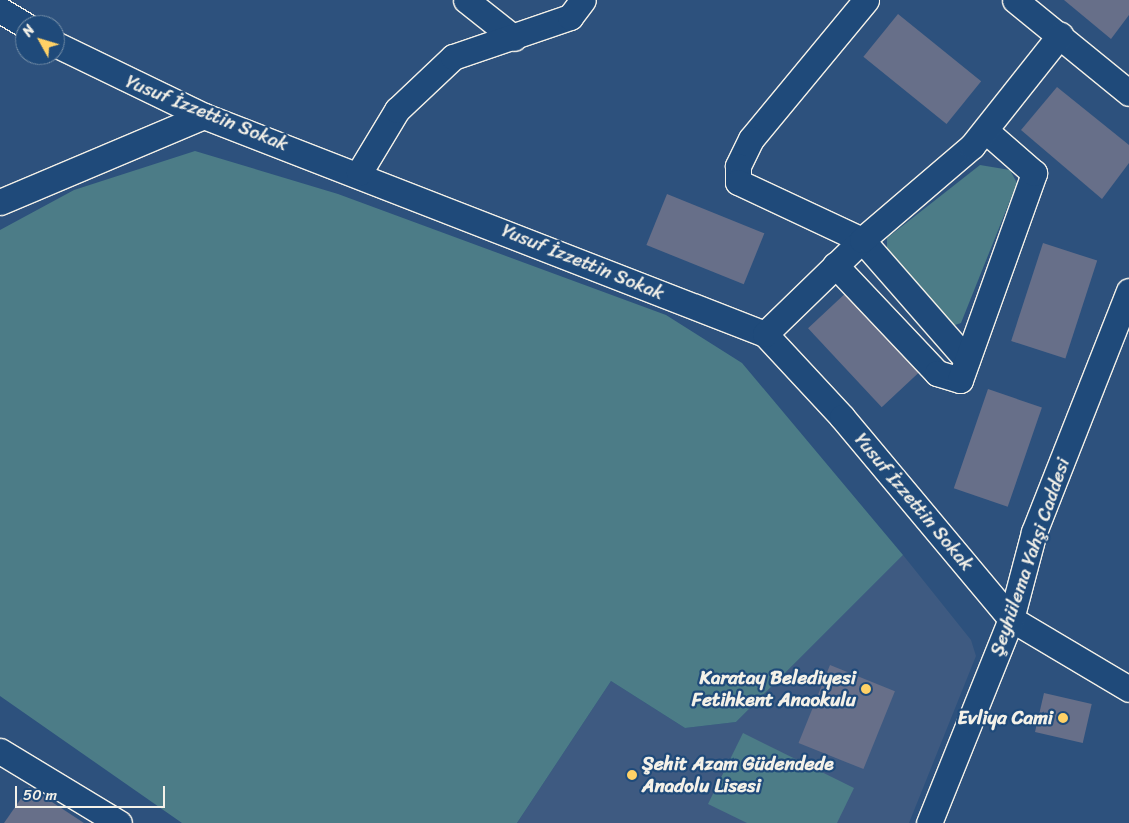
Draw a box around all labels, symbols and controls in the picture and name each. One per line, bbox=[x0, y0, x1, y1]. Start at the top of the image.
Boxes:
north arrow bbox=[15, 15, 65, 65]
text: N bbox=[16, 19, 41, 43]
street label: Yusuf İzzettin Sokak bbox=[122, 70, 292, 156]
street label: Yusuf İzzettin Sokak bbox=[498, 219, 668, 305]
street label: Yusuf İzzettin Sokak bbox=[849, 428, 979, 576]
street label: Şeyhülema Yahşi Caddesi bbox=[986, 455, 1074, 659]
place label: Karatay Belediyesi Fetihkent Anaokulu bbox=[692, 667, 856, 711]
marker: Karatay Belediyesi Fetihkent Anaokulu bbox=[860, 683, 872, 695]
place label: Evliya Cami bbox=[958, 707, 1053, 729]
marker: Evliya Cami bbox=[1057, 712, 1069, 724]
place label: Şehit Azam Güdendede Anadolu Lisesi bbox=[642, 753, 834, 797]
marker: Şehit Azam Güdendede Anadolu Lisesi bbox=[626, 769, 638, 781]
scale bar bbox=[18, 776, 168, 808]
text: 50 m bbox=[23, 782, 57, 808]

